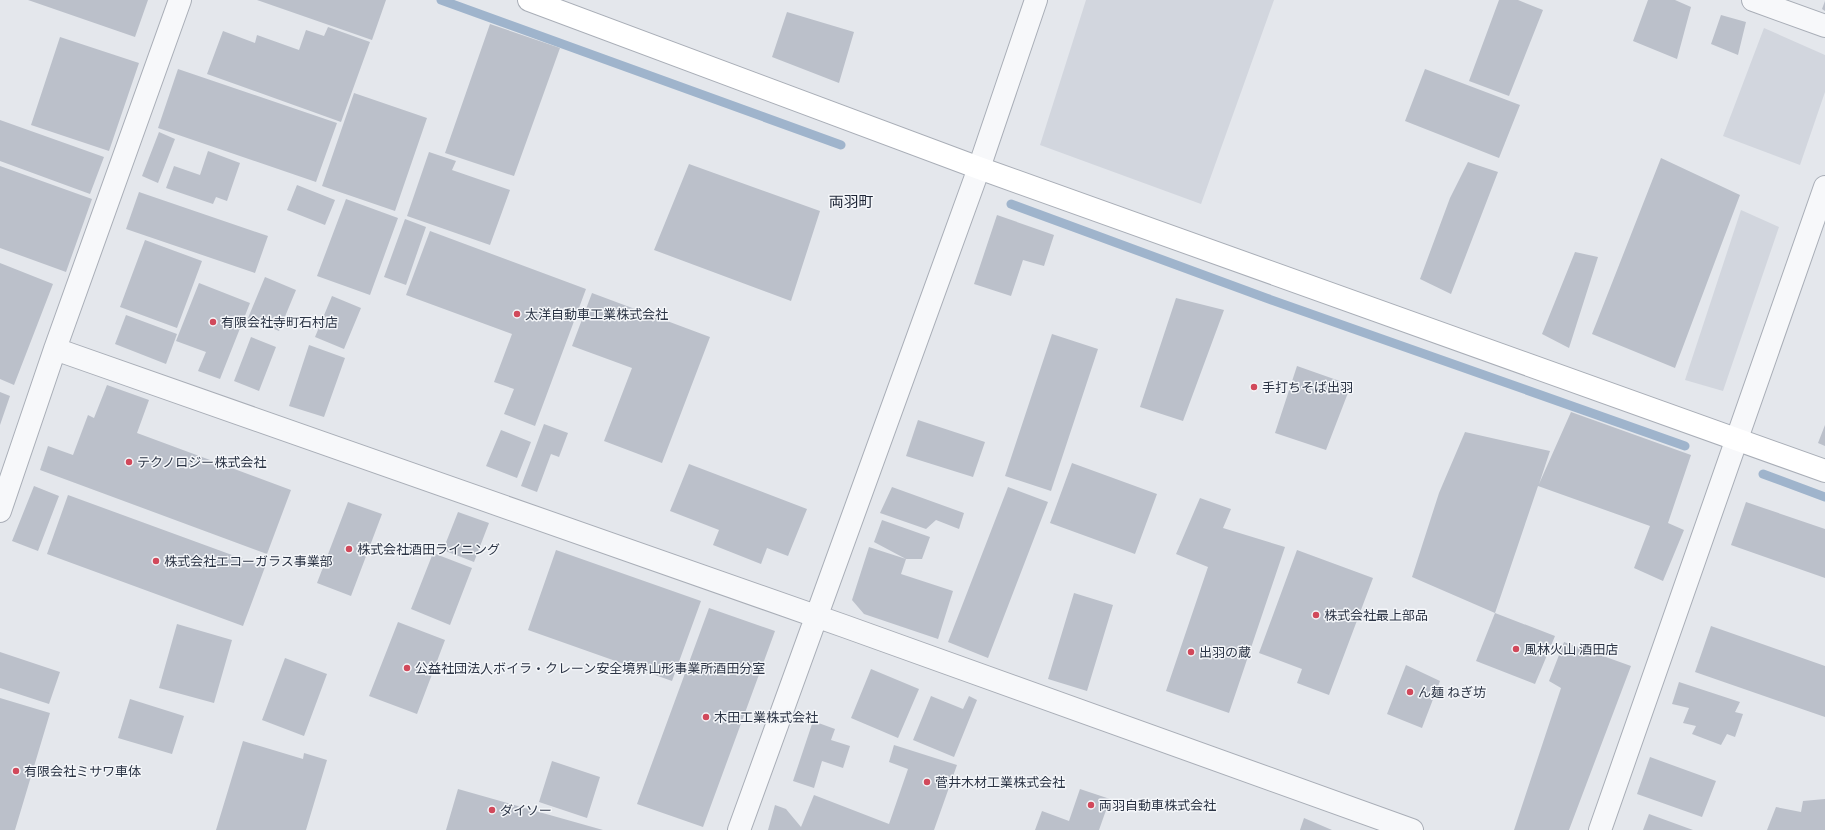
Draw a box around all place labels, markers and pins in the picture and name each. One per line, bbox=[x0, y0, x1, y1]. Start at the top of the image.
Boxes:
place label: 太洋自動車工業株式会社 bbox=[525, 307, 668, 322]
marker: 太洋自動車工業株式会社 bbox=[512, 309, 522, 319]
place label: 有限会社寺町石村店 bbox=[221, 315, 338, 330]
marker: 有限会社寺町石村店 bbox=[208, 317, 218, 327]
place label: 手打ちそば出羽 bbox=[1262, 380, 1353, 395]
marker: 手打ちそば出羽 bbox=[1249, 382, 1259, 392]
place label: テクノロジー株式会社 bbox=[137, 455, 266, 470]
marker: テクノロジー株式会社 bbox=[124, 457, 134, 467]
place label: 株式会社酒田ライニング bbox=[357, 542, 500, 557]
marker: 株式会社酒田ライニング bbox=[344, 544, 354, 554]
place label: 株式会社エコーガラス事業部 bbox=[164, 554, 333, 569]
marker: 株式会社エコーガラス事業部 bbox=[151, 556, 161, 566]
place label: 株式会社最上部品 bbox=[1324, 608, 1428, 623]
marker: 株式会社最上部品 bbox=[1311, 610, 1321, 620]
place label: 風林火山 酒田店 bbox=[1524, 642, 1618, 657]
marker: 風林火山 酒田店 bbox=[1511, 644, 1521, 654]
place label: 出羽の蔵 bbox=[1199, 645, 1251, 660]
marker: 出羽の蔵 bbox=[1186, 647, 1196, 657]
place label: 公益社団法人ボイラ・クレーン安全境界山形事業所酒田分室 bbox=[415, 661, 765, 676]
marker: 公益社団法人ボイラ・クレーン安全境界山形事業所酒田分室 bbox=[402, 663, 412, 673]
place label: ん麺 ねぎ坊 bbox=[1418, 685, 1486, 700]
marker: ん麺 ねぎ坊 bbox=[1405, 687, 1415, 697]
place label: 木田工業株式会社 bbox=[714, 710, 818, 725]
marker: 木田工業株式会社 bbox=[701, 712, 711, 722]
place label: 有限会社ミサワ車体 bbox=[24, 764, 141, 779]
marker: 有限会社ミサワ車体 bbox=[11, 766, 21, 776]
place label: 菅井木材工業株式会社 bbox=[935, 775, 1065, 790]
marker: 菅井木材工業株式会社 bbox=[922, 777, 932, 787]
place label: 両羽自動車株式会社 bbox=[1099, 798, 1216, 813]
marker: 両羽自動車株式会社 bbox=[1086, 800, 1096, 810]
place label: ダイソー bbox=[500, 803, 552, 818]
marker: ダイソー bbox=[487, 805, 497, 815]

